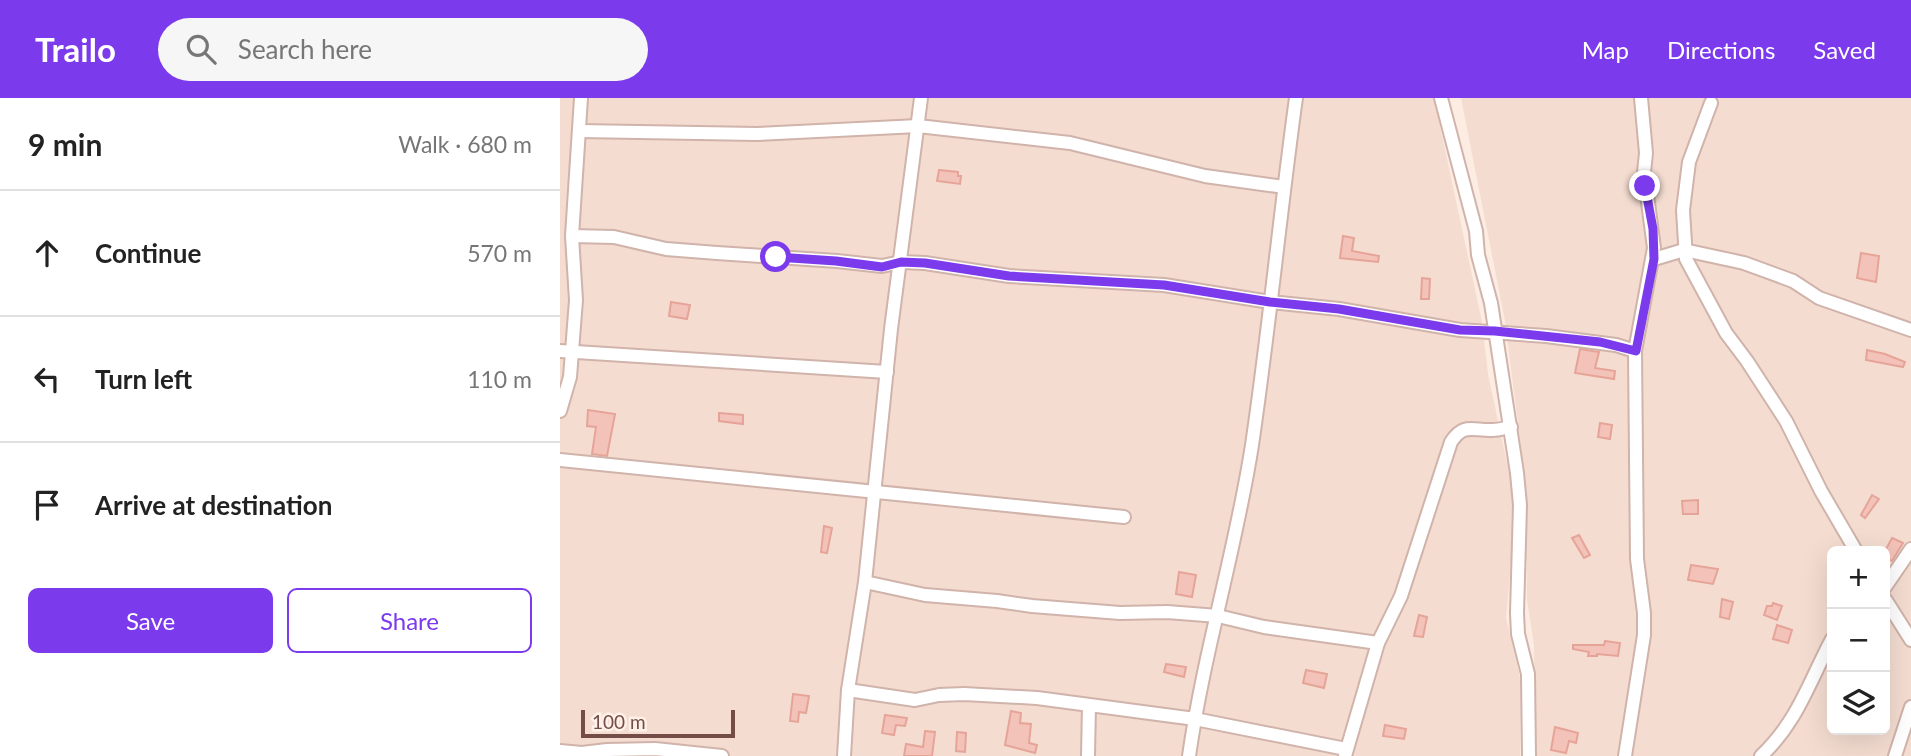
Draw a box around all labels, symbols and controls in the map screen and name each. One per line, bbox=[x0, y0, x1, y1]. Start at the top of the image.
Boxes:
search box bbox=[158, 18, 648, 81]
text: Trailo bbox=[35, 29, 116, 69]
icon: search bbox=[182, 30, 220, 68]
text: Search here bbox=[238, 33, 372, 65]
text: Map bbox=[1582, 35, 1629, 64]
text: Directions bbox=[1667, 35, 1775, 64]
text: Saved bbox=[1813, 35, 1876, 64]
text: 9 min bbox=[28, 126, 102, 162]
text: Walk · 680 m bbox=[398, 130, 532, 158]
route end bbox=[1629, 170, 1660, 201]
icon: ahead bbox=[28, 234, 66, 272]
text: Continue bbox=[95, 237, 201, 269]
text: 570 m bbox=[467, 239, 532, 267]
route start bbox=[760, 241, 791, 272]
icon: left bbox=[28, 360, 66, 398]
text: Turn left bbox=[95, 363, 192, 395]
text: 110 m bbox=[467, 365, 532, 393]
icon: arrive bbox=[28, 486, 66, 524]
text: Arrive at destination bbox=[95, 489, 332, 521]
map controls bbox=[1827, 546, 1890, 735]
button: + bbox=[1827, 546, 1890, 609]
button: Save bbox=[28, 588, 273, 653]
button: Share bbox=[287, 588, 532, 653]
button: − bbox=[1827, 609, 1890, 672]
button: layers bbox=[1827, 672, 1890, 735]
scale bar bbox=[581, 707, 735, 739]
text: 100 m bbox=[592, 710, 646, 733]

